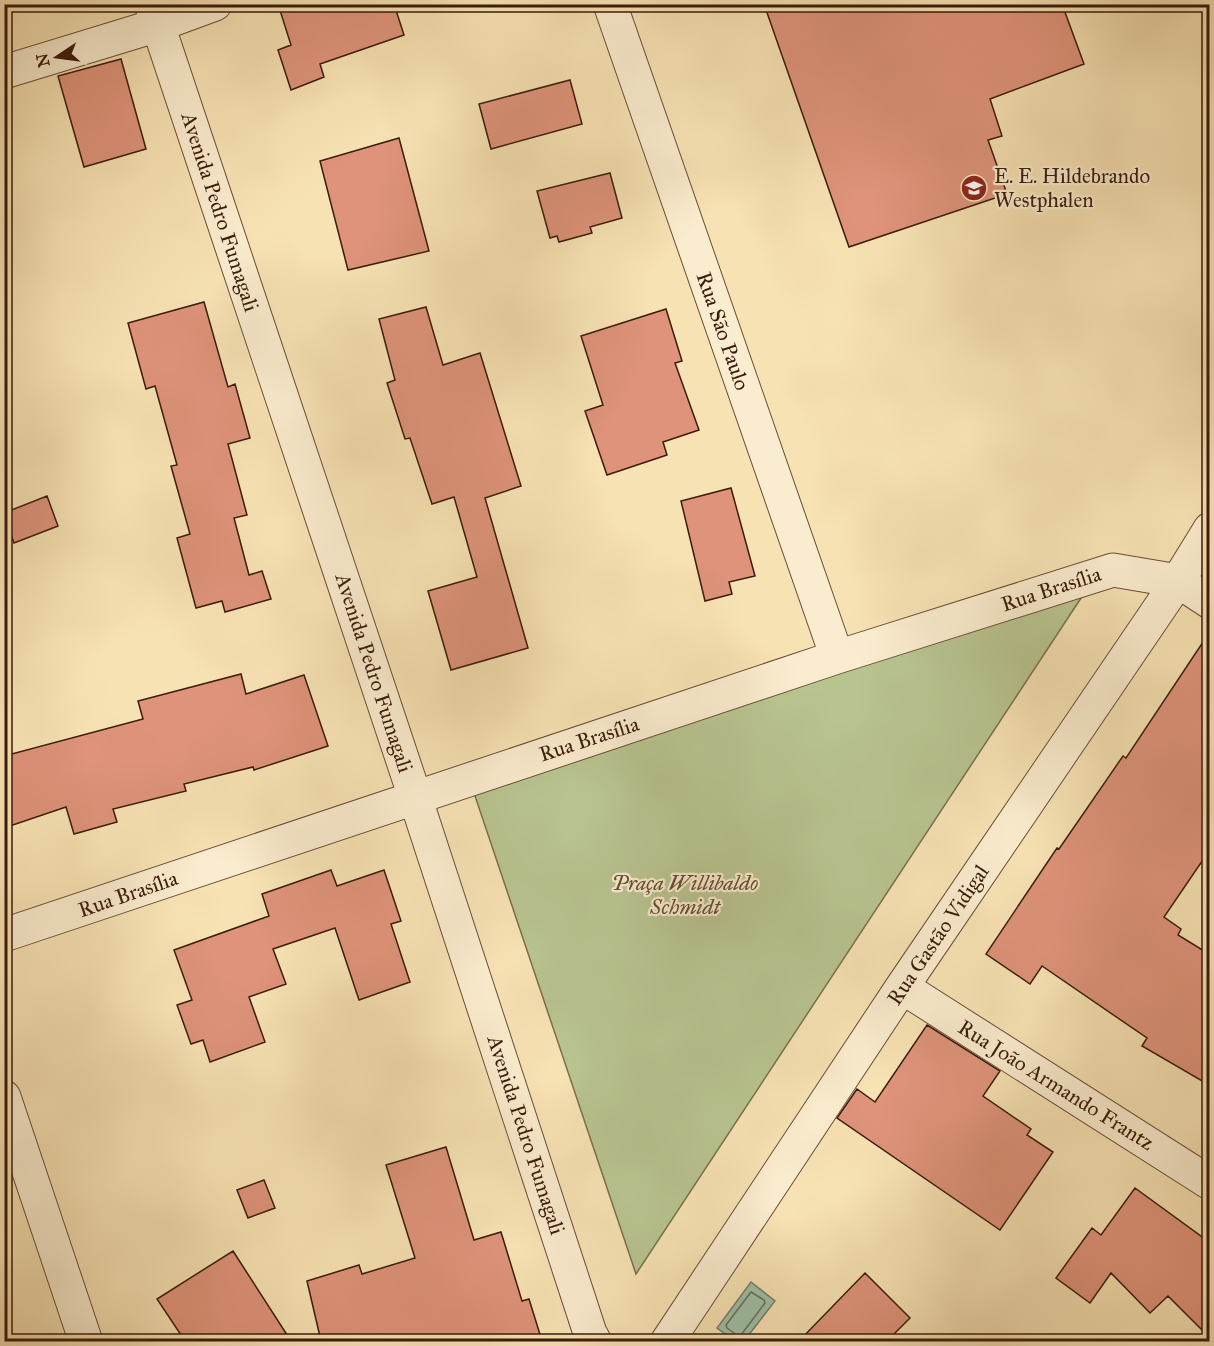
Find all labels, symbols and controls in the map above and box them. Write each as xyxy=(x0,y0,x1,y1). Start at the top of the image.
north arrow xyxy=(27,27,87,87)
text: N xyxy=(32,51,54,69)
street label: Avenida Pedro Fumagali xyxy=(175,108,265,315)
place label: E. E. Hildebrando Westphalen xyxy=(994,163,1150,213)
school or university icon: E. E. Hildebrando Westphalen xyxy=(959,173,989,203)
street label: Rua São Paulo xyxy=(691,268,755,394)
street label: Rua Brasília xyxy=(998,561,1104,617)
street label: Avenida Pedro Fumagali xyxy=(329,569,419,776)
street label: Rua Brasília xyxy=(536,711,642,767)
street label: Rua Gastão Vidigal xyxy=(881,860,995,1010)
street label: Rua Brasília xyxy=(75,865,181,923)
park label: Praça Willibaldo Schmidt xyxy=(612,870,758,920)
street label: Rua João Armando Frantz xyxy=(953,1014,1159,1156)
street label: Avenida Pedro Fumagali xyxy=(481,1031,571,1238)

